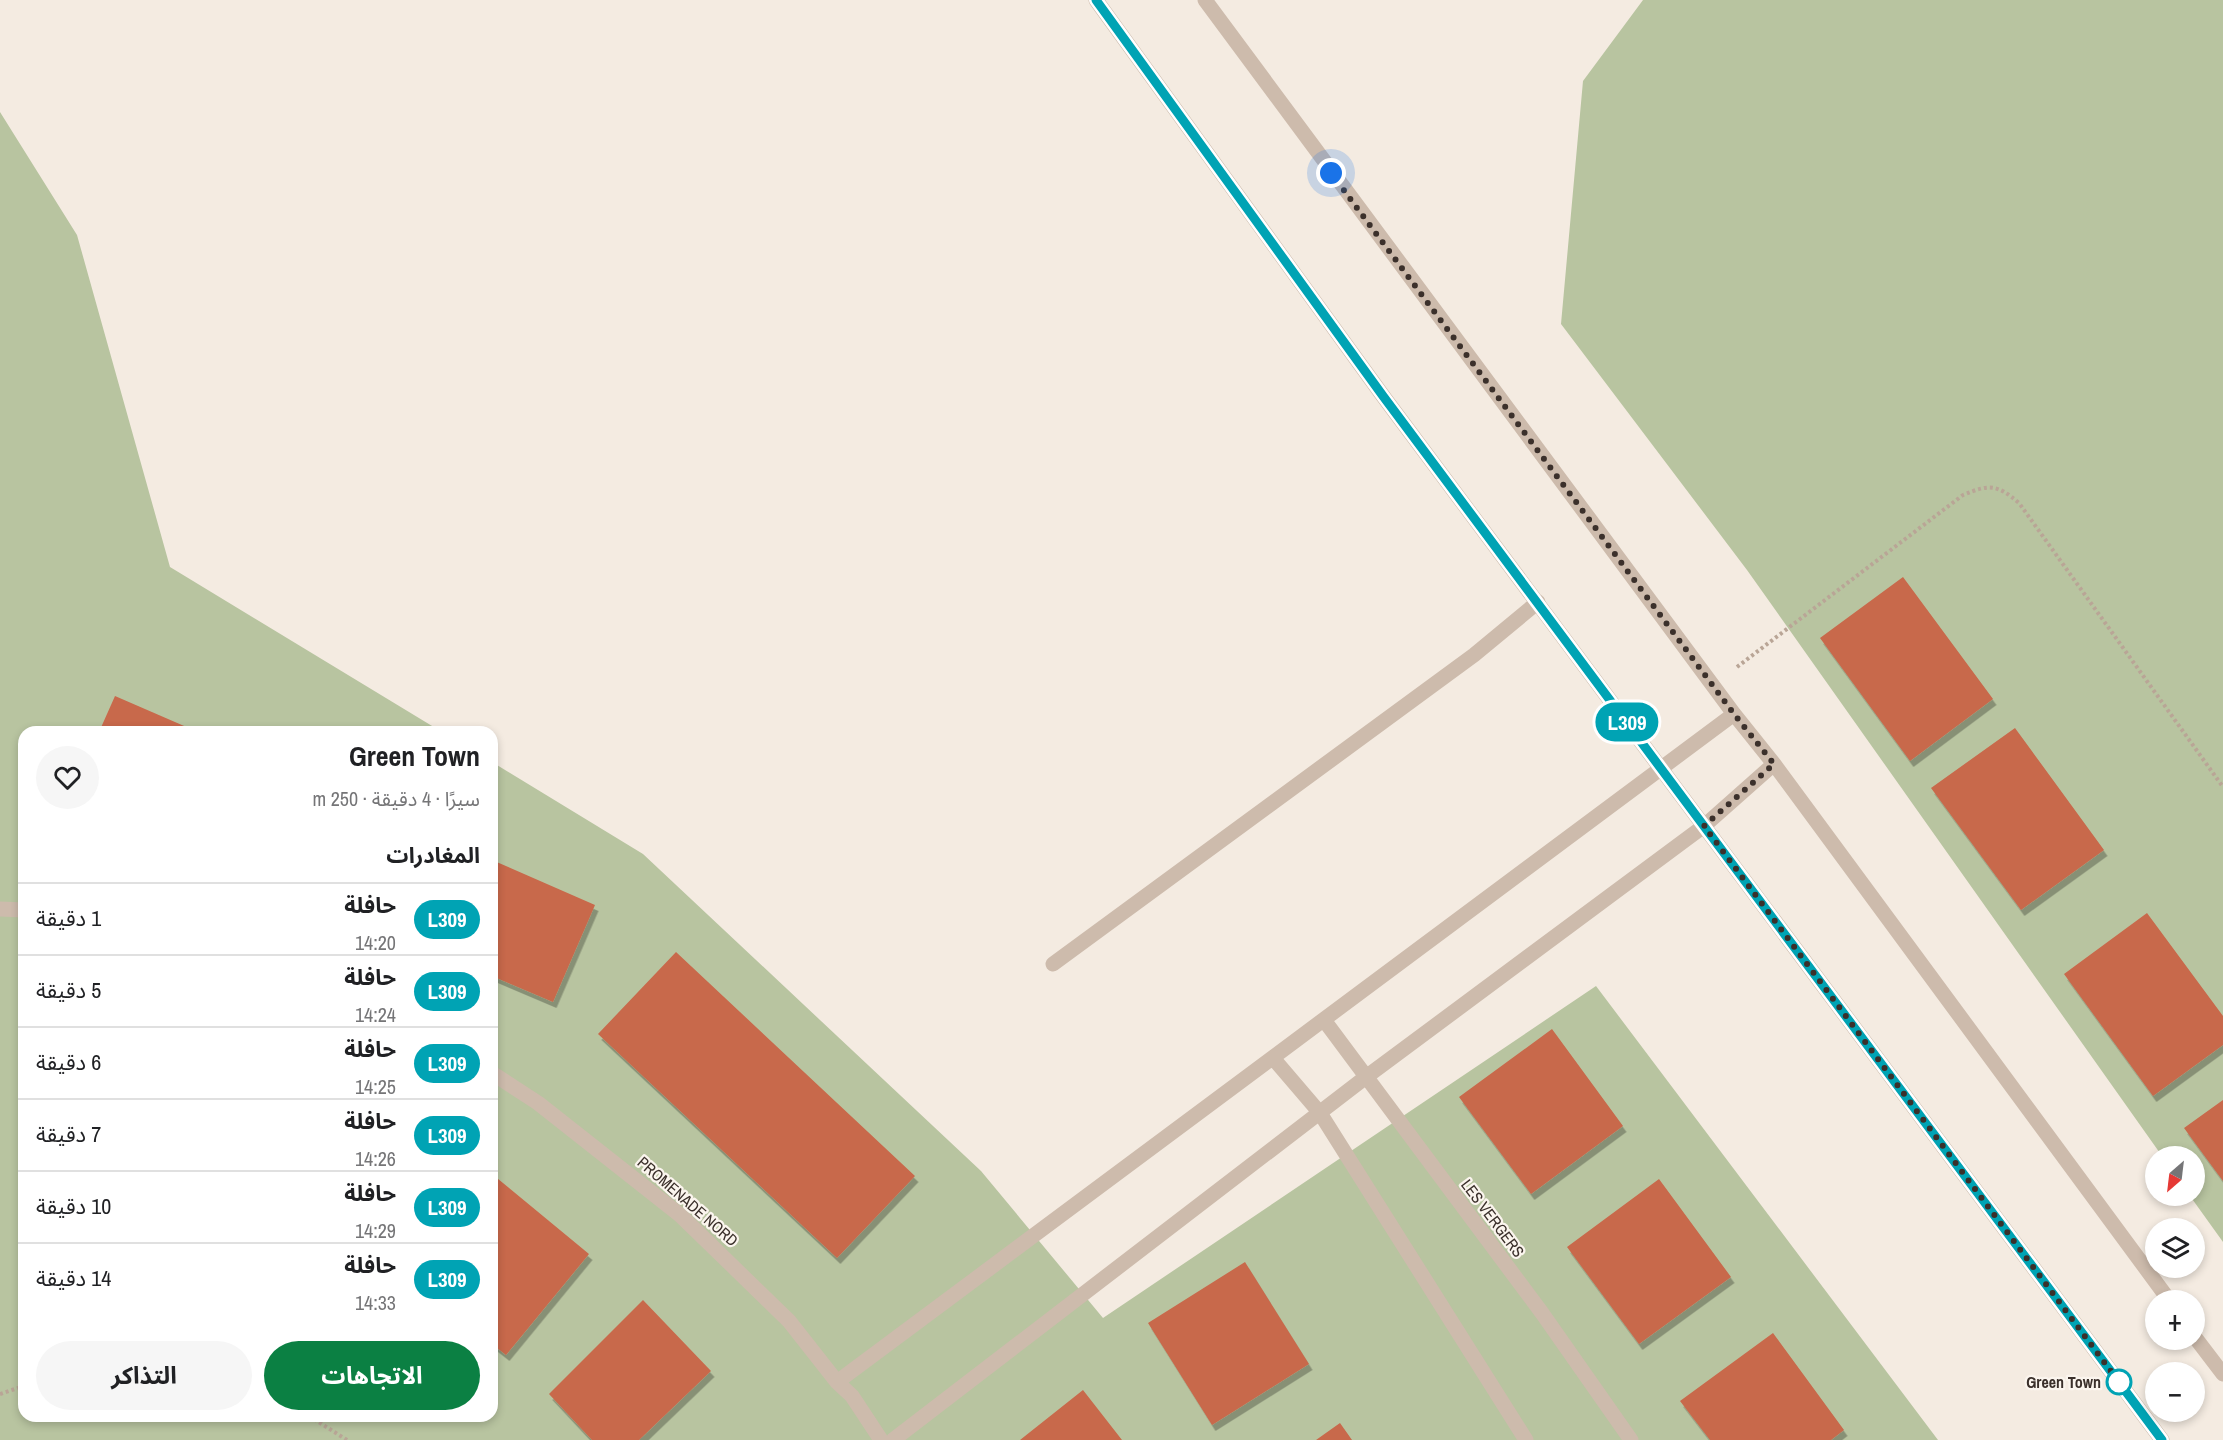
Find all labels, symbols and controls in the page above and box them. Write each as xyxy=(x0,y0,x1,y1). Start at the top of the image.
your location xyxy=(1316,158,1346,188)
line badge: L309 xyxy=(1585,702,1669,742)
text: L309 xyxy=(1607,708,1647,737)
text: Green Town xyxy=(349,737,480,775)
button: heart xyxy=(36,746,99,809)
text: سيرًا · 4 دقيقة · 250 m xyxy=(312,785,480,812)
text: المغادرات xyxy=(386,840,480,870)
text: حافلة xyxy=(344,890,396,920)
text: 1 دقيقة xyxy=(36,903,101,933)
text: L309 xyxy=(427,905,467,934)
text: 14:20 xyxy=(355,929,396,956)
text: حافلة xyxy=(344,962,396,992)
text: 5 دقيقة xyxy=(36,975,101,1005)
text: L309 xyxy=(427,977,467,1006)
text: 14:24 xyxy=(355,1001,396,1028)
text: حافلة xyxy=(344,1034,396,1064)
text: 6 دقيقة xyxy=(36,1047,101,1077)
text: L309 xyxy=(427,1049,467,1078)
text: 14:25 xyxy=(355,1073,396,1100)
text: حافلة xyxy=(344,1106,396,1136)
text: 7 دقيقة xyxy=(36,1119,101,1149)
text: L309 xyxy=(427,1121,467,1150)
text: 14:26 xyxy=(355,1145,396,1172)
north arrow xyxy=(2145,1146,2205,1206)
map controls xyxy=(2145,1146,2205,1422)
street label: PROMENADE NORD xyxy=(633,1151,743,1251)
street label: LES VERGERS xyxy=(1456,1174,1530,1262)
text: حافلة xyxy=(344,1178,396,1208)
text: 10 دقيقة xyxy=(36,1191,111,1221)
text: L309 xyxy=(427,1193,467,1222)
text: 14:29 xyxy=(355,1217,396,1244)
button: layers xyxy=(2145,1218,2205,1278)
text: حافلة xyxy=(344,1250,396,1280)
text: 14 دقيقة xyxy=(36,1263,111,1293)
text: L309 xyxy=(427,1265,467,1294)
text: 14:33 xyxy=(355,1289,396,1316)
button: + xyxy=(2145,1290,2205,1350)
button: التذاكر xyxy=(36,1341,252,1410)
button: الاتجاهات xyxy=(264,1341,480,1410)
button: − xyxy=(2145,1362,2205,1422)
marker: Green Town xyxy=(2106,1369,2132,1395)
place label: Green Town xyxy=(2026,1371,2101,1393)

